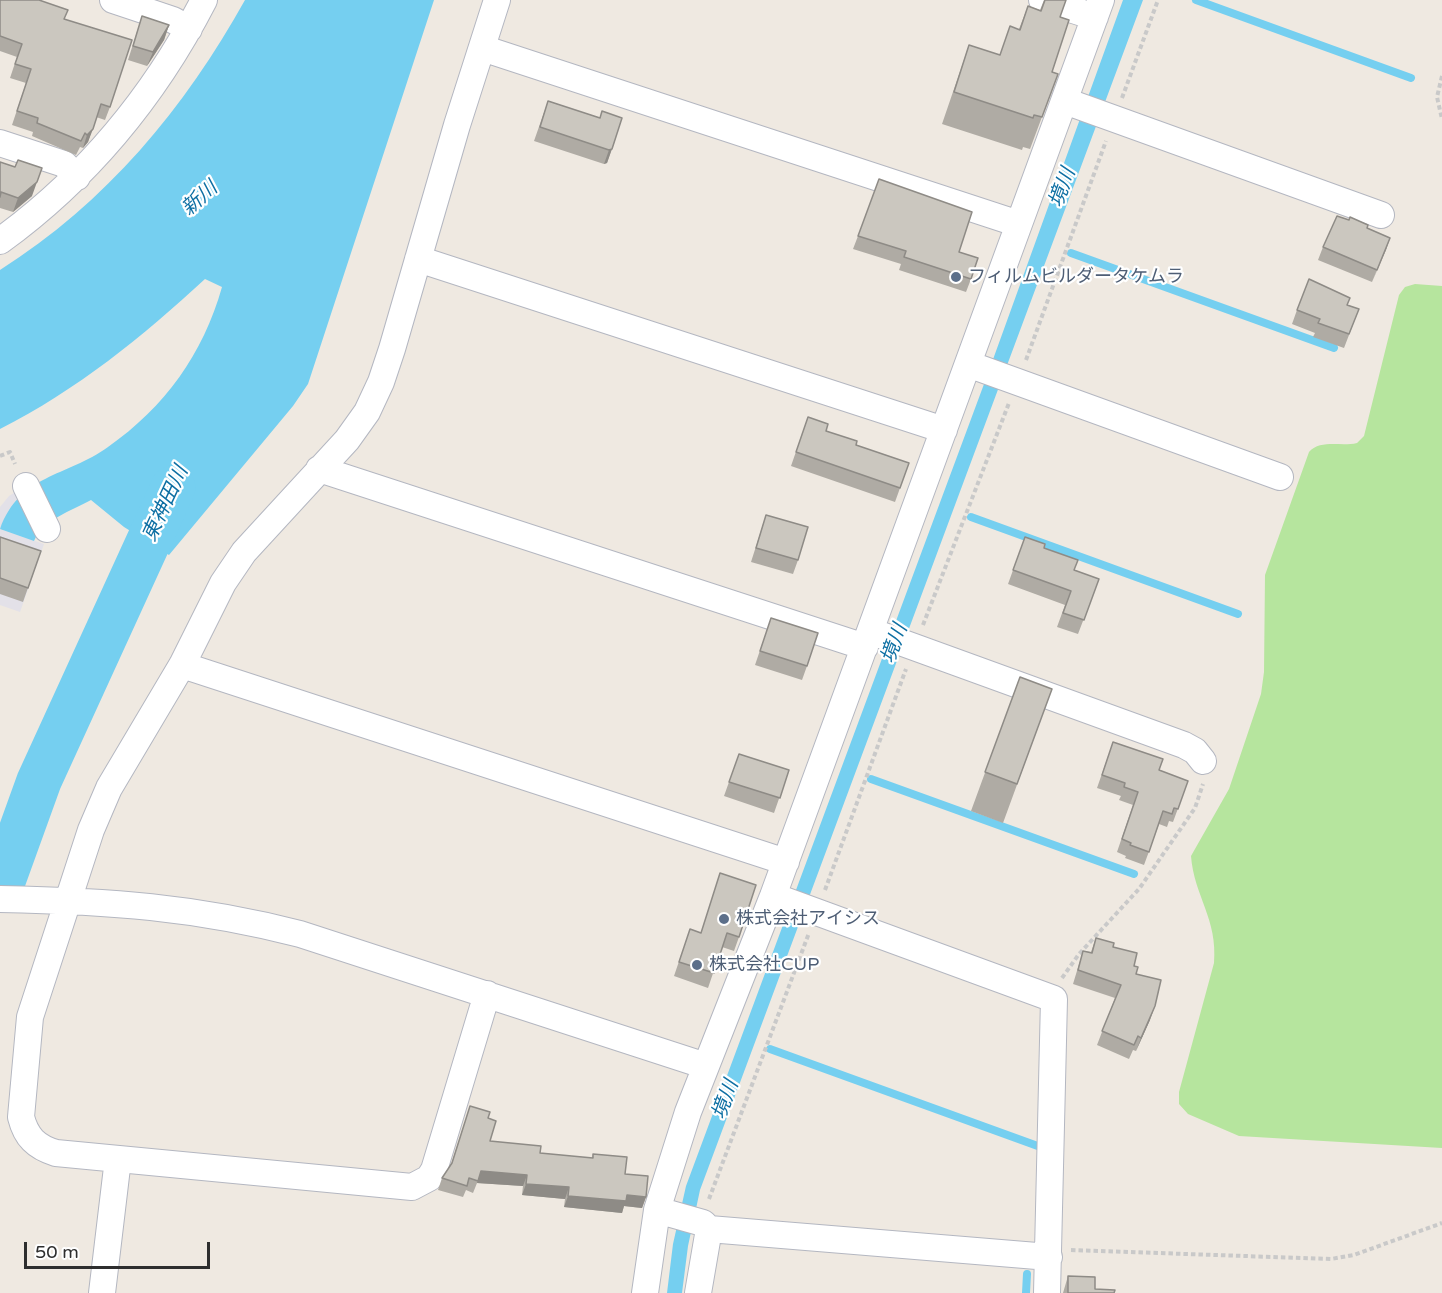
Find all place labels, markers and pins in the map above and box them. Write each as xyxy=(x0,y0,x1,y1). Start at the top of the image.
place label: フィルムビルダータケムラ xyxy=(968,266,1184,288)
marker: フィルムビルダータケムラ xyxy=(949,270,963,284)
place label: 株式会社アイシス xyxy=(736,908,880,930)
marker: 株式会社アイシス xyxy=(717,912,731,926)
place label: 株式会社CUP xyxy=(709,954,819,976)
marker: 株式会社CUP xyxy=(690,958,704,972)

